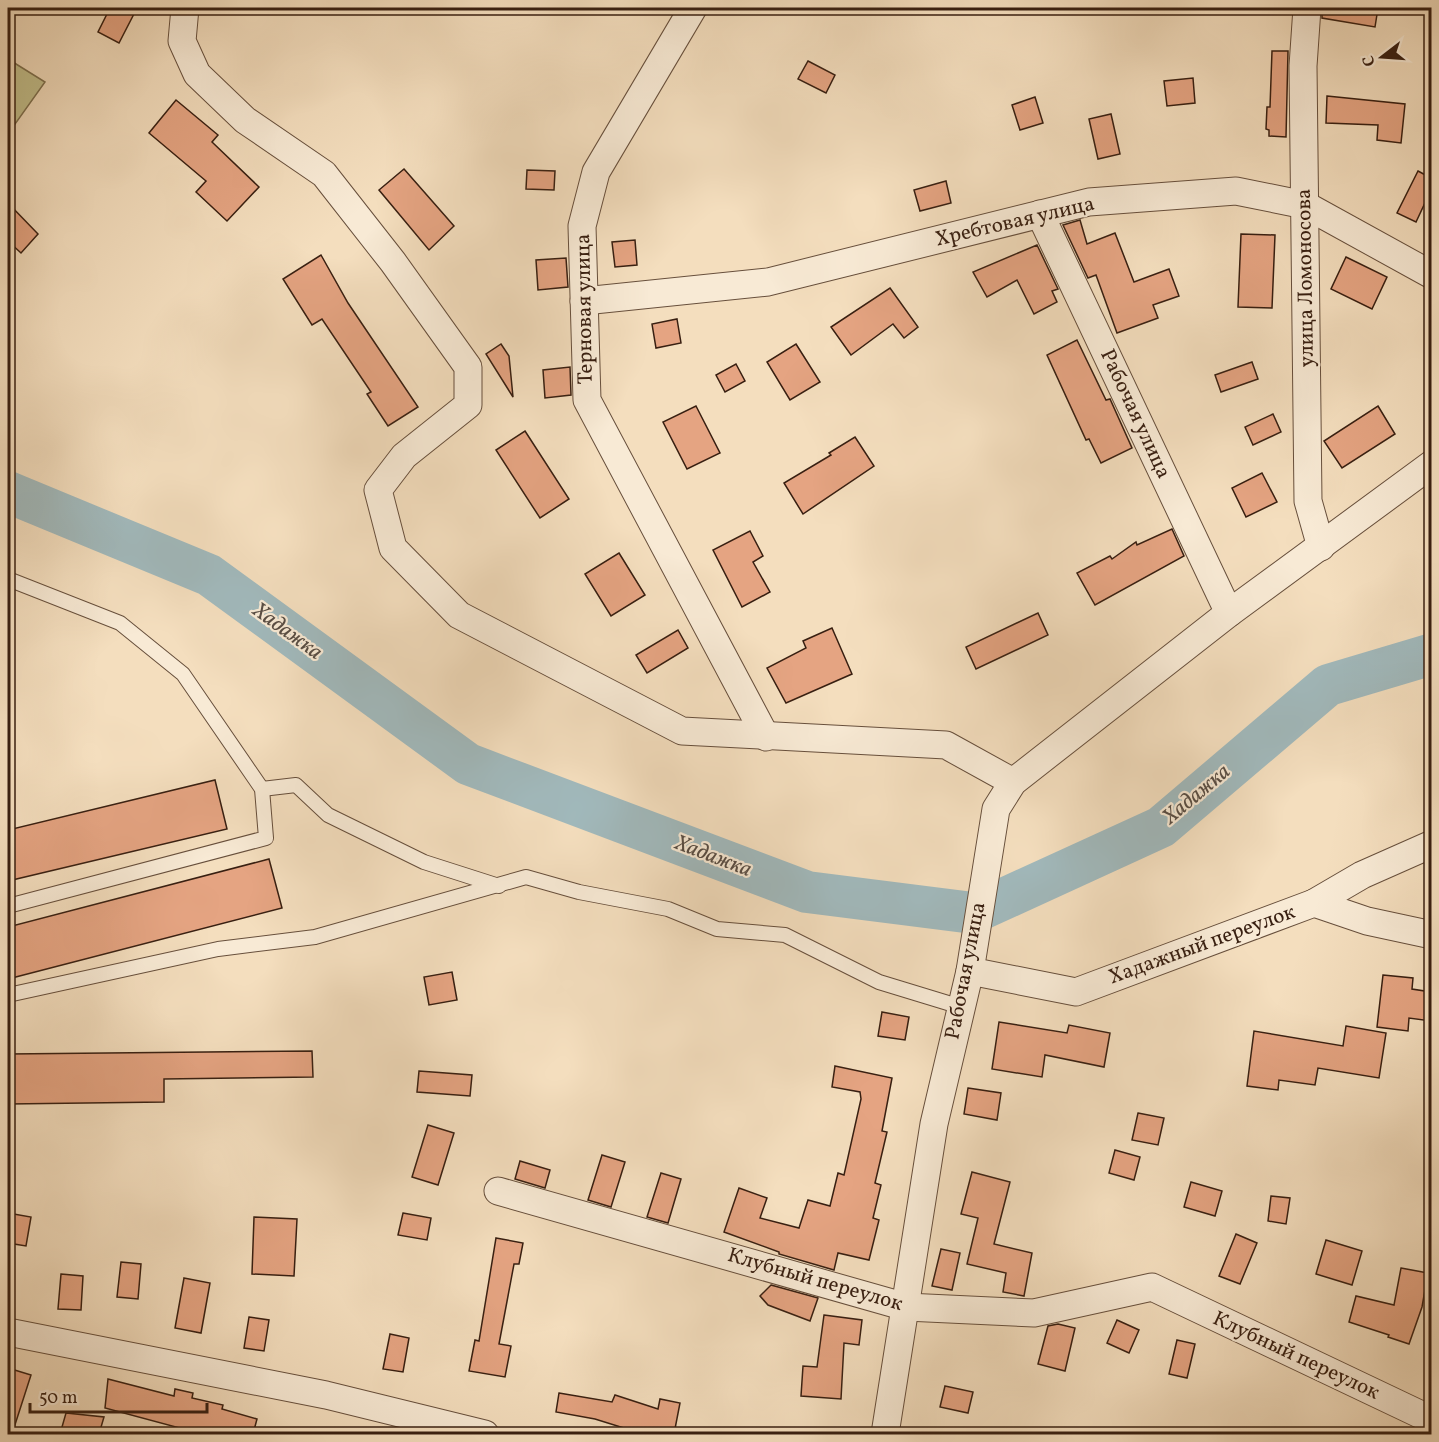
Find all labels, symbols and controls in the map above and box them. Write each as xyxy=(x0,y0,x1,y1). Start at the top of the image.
north arrow xyxy=(1352,27,1412,87)
text: С xyxy=(1358,53,1382,69)
street label: улица Ломоносова xyxy=(1290,188,1322,368)
street label: Хребтовая улица xyxy=(932,190,1098,254)
street label: Терновая улица xyxy=(569,233,601,385)
street label: Рабочая улица xyxy=(1092,345,1178,483)
water label: Хадажка xyxy=(245,595,329,668)
water label: Хадажка xyxy=(1156,757,1238,833)
water label: Хадажка xyxy=(669,828,756,886)
street label: Хадажный переулок xyxy=(1105,898,1299,992)
street label: Рабочая улица xyxy=(938,900,994,1042)
street label: Клубный переулок xyxy=(724,1241,906,1319)
street label: Клубный переулок xyxy=(1208,1305,1384,1407)
scale bar xyxy=(30,1376,207,1414)
text: 50 m xyxy=(39,1386,78,1411)

